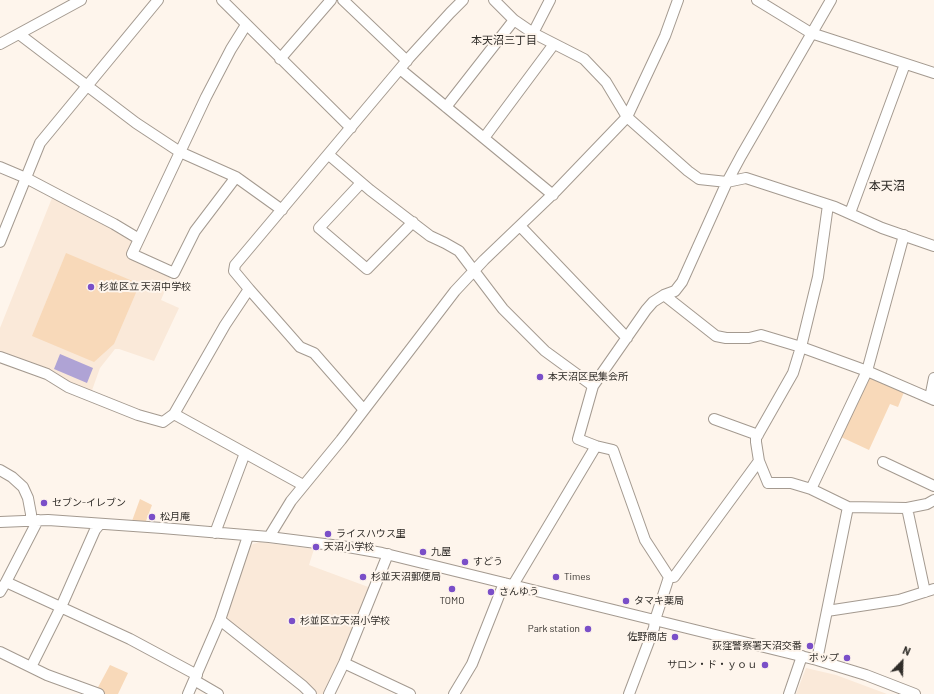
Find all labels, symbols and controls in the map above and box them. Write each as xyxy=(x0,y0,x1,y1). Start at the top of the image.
district label: 本天沼三丁目 xyxy=(471,33,537,47)
district label: 本天沼 xyxy=(869,179,905,193)
place label: 杉並区立 天沼中学校 xyxy=(99,281,191,293)
marker: 杉並区立 天沼中学校 xyxy=(86,282,96,292)
place label: 本天沼区民集会所 xyxy=(548,371,628,383)
marker: 本天沼区民集会所 xyxy=(535,372,545,382)
place label: セブン-イレブン xyxy=(52,497,126,509)
marker: セブン-イレブン xyxy=(39,498,49,508)
place label: 松月庵 xyxy=(160,511,190,523)
marker: 松月庵 xyxy=(147,512,157,522)
place label: ライスハウス里 xyxy=(336,528,406,540)
marker: ライスハウス里 xyxy=(323,529,333,539)
place label: 天沼小学校 xyxy=(324,541,374,553)
marker: 天沼小学校 xyxy=(311,542,321,552)
place label: 九屋 xyxy=(431,546,451,558)
marker: 九屋 xyxy=(418,547,428,557)
place label: すどう xyxy=(473,556,503,568)
marker: すどう xyxy=(460,557,470,567)
place label: 杉並天沼郵便局 xyxy=(371,571,441,583)
place label: Times xyxy=(564,571,590,583)
marker: 杉並天沼郵便局 xyxy=(358,572,368,582)
marker: Times xyxy=(551,572,561,582)
marker: TOMO xyxy=(447,584,457,594)
place label: さんゆう xyxy=(499,586,539,598)
marker: さんゆう xyxy=(486,587,496,597)
place label: TOMO xyxy=(440,595,464,607)
place label: タマキ薬局 xyxy=(634,595,684,607)
marker: タマキ薬局 xyxy=(621,596,631,606)
place label: 杉並区立天沼小学校 xyxy=(300,615,390,627)
marker: 杉並区立天沼小学校 xyxy=(287,616,297,626)
place label: Park station xyxy=(528,623,580,635)
marker: Park station xyxy=(583,624,593,634)
place label: 佐野商店 xyxy=(627,631,667,643)
marker: 佐野商店 xyxy=(670,632,680,642)
place label: 荻窪警察署天沼交番 xyxy=(712,640,802,652)
marker: 荻窪警察署天沼交番 xyxy=(805,641,815,651)
north arrow xyxy=(882,642,922,682)
text: N xyxy=(901,643,913,658)
place label: ポップ xyxy=(809,652,839,664)
marker: ポップ xyxy=(842,653,852,663)
place label: サロン・ド・ｙｏｕ xyxy=(667,659,757,671)
marker: サロン・ド・ｙｏｕ xyxy=(760,660,770,670)

